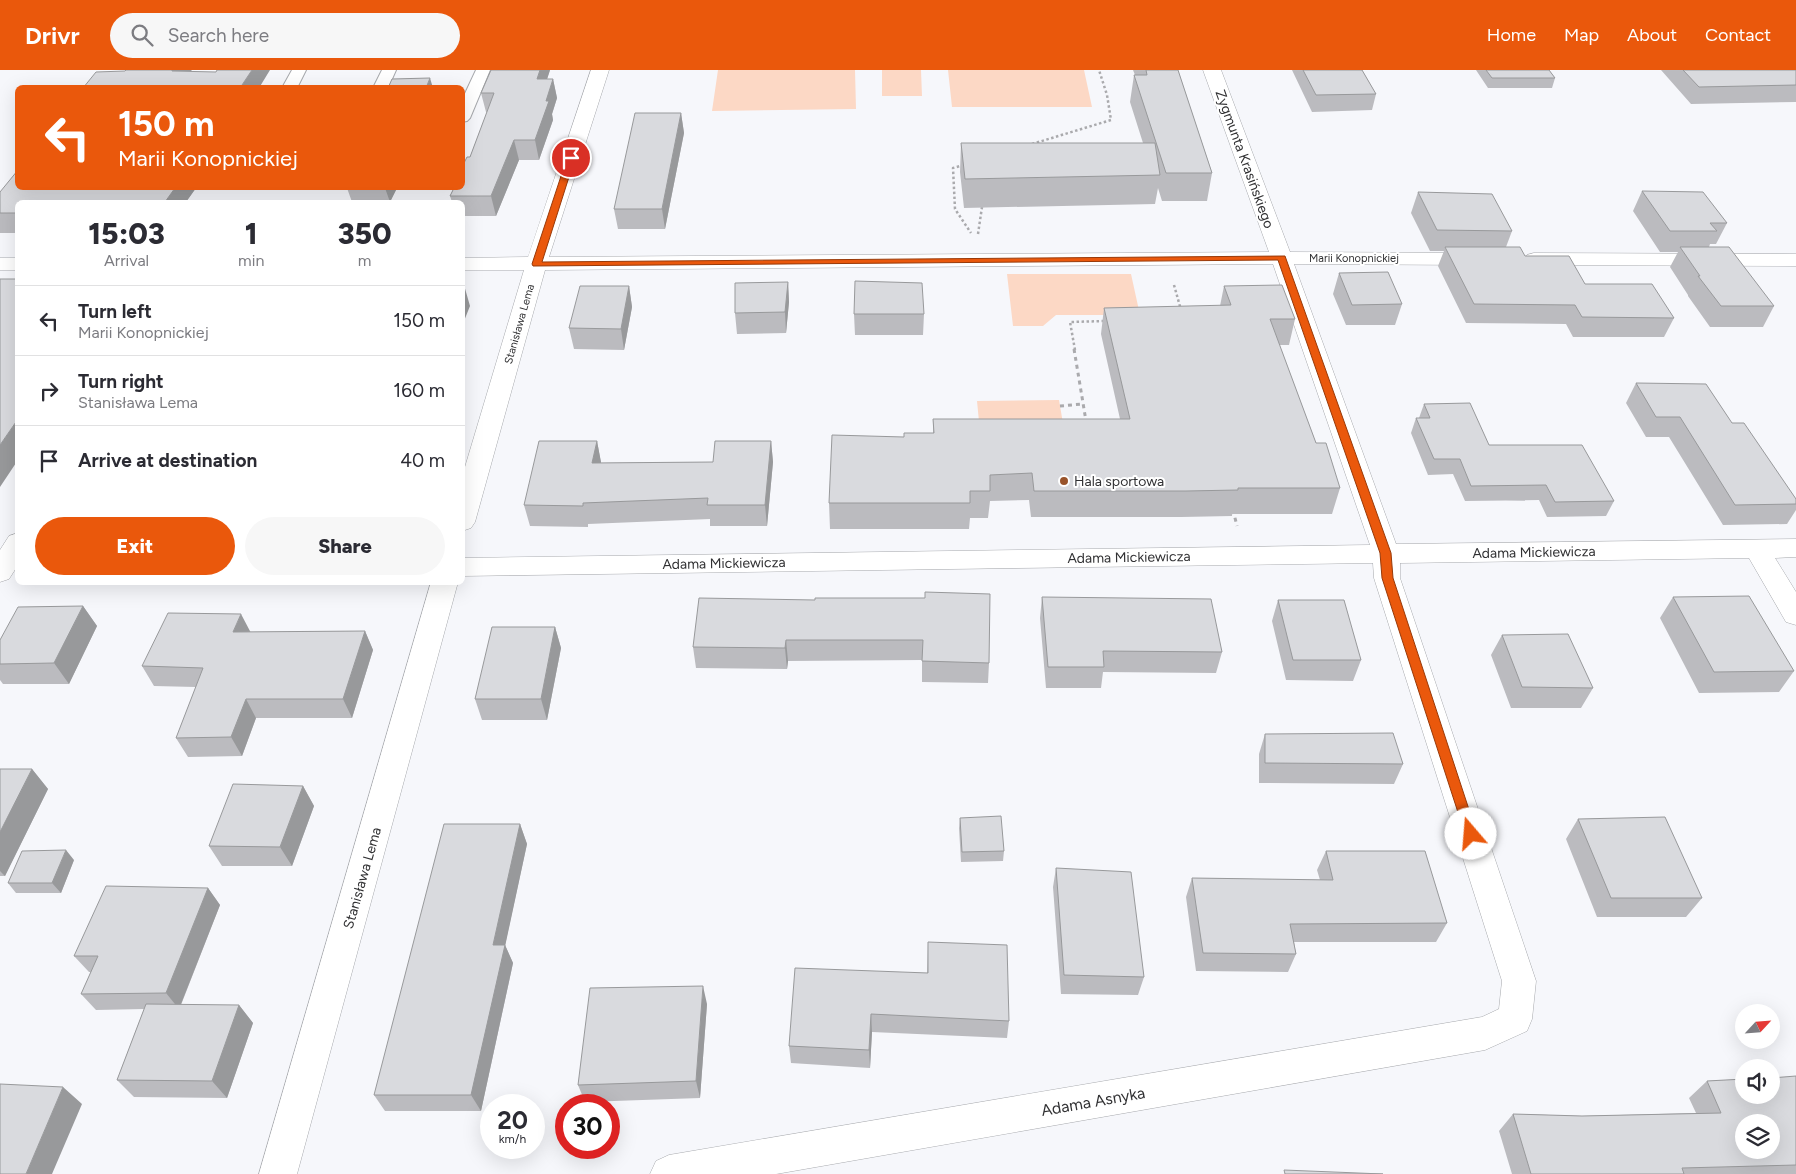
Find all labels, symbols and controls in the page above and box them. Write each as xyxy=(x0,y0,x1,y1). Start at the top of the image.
search box xyxy=(110,13,460,58)
text: Drivr xyxy=(25,21,80,50)
icon: search xyxy=(128,21,156,49)
text: Search here xyxy=(168,24,269,47)
text: Home xyxy=(1487,24,1536,46)
text: Map xyxy=(1564,24,1599,46)
text: About xyxy=(1627,24,1677,46)
text: Contact xyxy=(1705,24,1771,46)
street label: Zygmunta Krasińskiego xyxy=(1212,88,1278,231)
text: 150 m xyxy=(118,103,215,145)
icon: left xyxy=(35,105,100,170)
pin xyxy=(550,137,592,179)
icon: arrive xyxy=(557,144,585,172)
text: Marii Konopnickiej xyxy=(118,145,298,172)
text: 15:03 xyxy=(88,215,165,252)
text: 1 xyxy=(245,215,258,252)
text: 350 xyxy=(338,215,392,252)
text: Arrival xyxy=(104,251,149,270)
text: min xyxy=(238,251,264,270)
text: m xyxy=(358,251,371,270)
street label: Marii Konopnickiej xyxy=(1309,252,1399,265)
street label: Stanisława Lema xyxy=(502,283,537,366)
text: Turn left xyxy=(78,300,152,323)
icon: left xyxy=(35,307,63,335)
text: 150 m xyxy=(393,309,445,332)
text: Marii Konopnickiej xyxy=(78,323,209,342)
text: Turn right xyxy=(78,370,164,393)
icon: right xyxy=(35,377,63,405)
text: 160 m xyxy=(393,379,445,402)
text: Stanisława Lema xyxy=(78,393,198,412)
icon: arrive xyxy=(35,447,63,475)
text: Arrive at destination xyxy=(78,449,257,472)
text: 40 m xyxy=(400,449,445,472)
place label: Hala sportowa xyxy=(1074,473,1164,490)
marker: Hala sportowa xyxy=(1058,475,1070,487)
button: Exit xyxy=(35,517,235,575)
button: Share xyxy=(245,517,445,575)
street label: Adama Mickiewicza xyxy=(1472,543,1596,562)
street label: Adama Mickiewicza xyxy=(1067,548,1191,567)
street label: Adama Mickiewicza xyxy=(662,554,786,573)
position arrow xyxy=(1444,807,1496,859)
street label: Stanisława Lema xyxy=(340,825,385,931)
north arrow xyxy=(1735,1004,1780,1049)
map controls xyxy=(1735,1004,1780,1159)
button: sound xyxy=(1735,1059,1780,1104)
street label: Adama Asnyka xyxy=(1040,1083,1147,1120)
speed limit sign: 30 xyxy=(555,1094,620,1159)
text: 20 xyxy=(497,1105,528,1135)
button: layers xyxy=(1735,1114,1780,1159)
text: km/h xyxy=(499,1132,526,1146)

